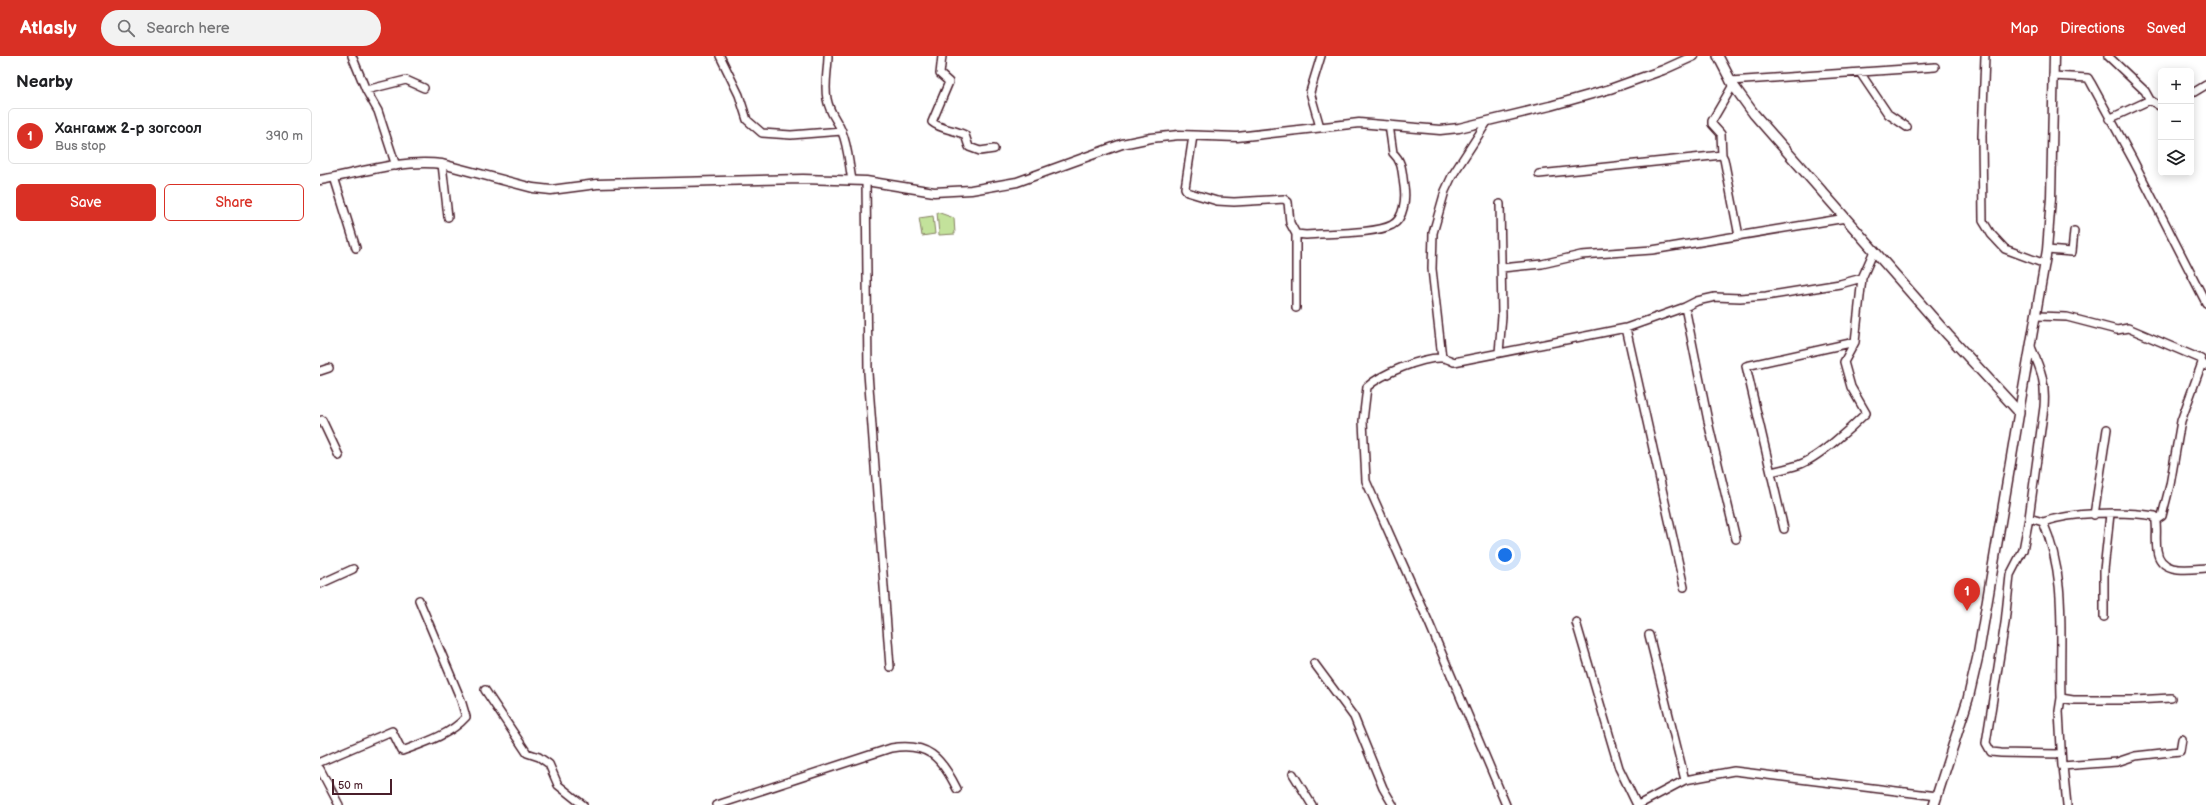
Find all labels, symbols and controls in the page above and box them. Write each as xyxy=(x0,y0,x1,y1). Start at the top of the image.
search box xyxy=(101,10,381,46)
text: Atlasly xyxy=(20,17,77,40)
icon: search xyxy=(115,17,137,39)
text: Search here xyxy=(147,19,230,38)
text: Map xyxy=(2010,20,2038,37)
text: Directions xyxy=(2060,20,2125,37)
text: Saved xyxy=(2147,20,2186,37)
map controls xyxy=(2158,68,2194,176)
button: + xyxy=(2158,68,2194,104)
text: Nearby xyxy=(16,72,73,92)
button: − xyxy=(2158,104,2194,140)
text: Хангамж 2-р зогсоол xyxy=(55,119,202,138)
text: 1 xyxy=(27,128,33,144)
text: 390 m xyxy=(266,128,303,144)
text: Bus stop xyxy=(55,138,106,154)
button: layers xyxy=(2158,140,2194,176)
button: Save xyxy=(16,184,156,221)
button: Share xyxy=(164,184,304,221)
your location xyxy=(1495,545,1515,565)
pin: 1 xyxy=(1954,578,1980,611)
scale bar xyxy=(332,777,392,796)
text: 50 m xyxy=(338,779,363,792)

